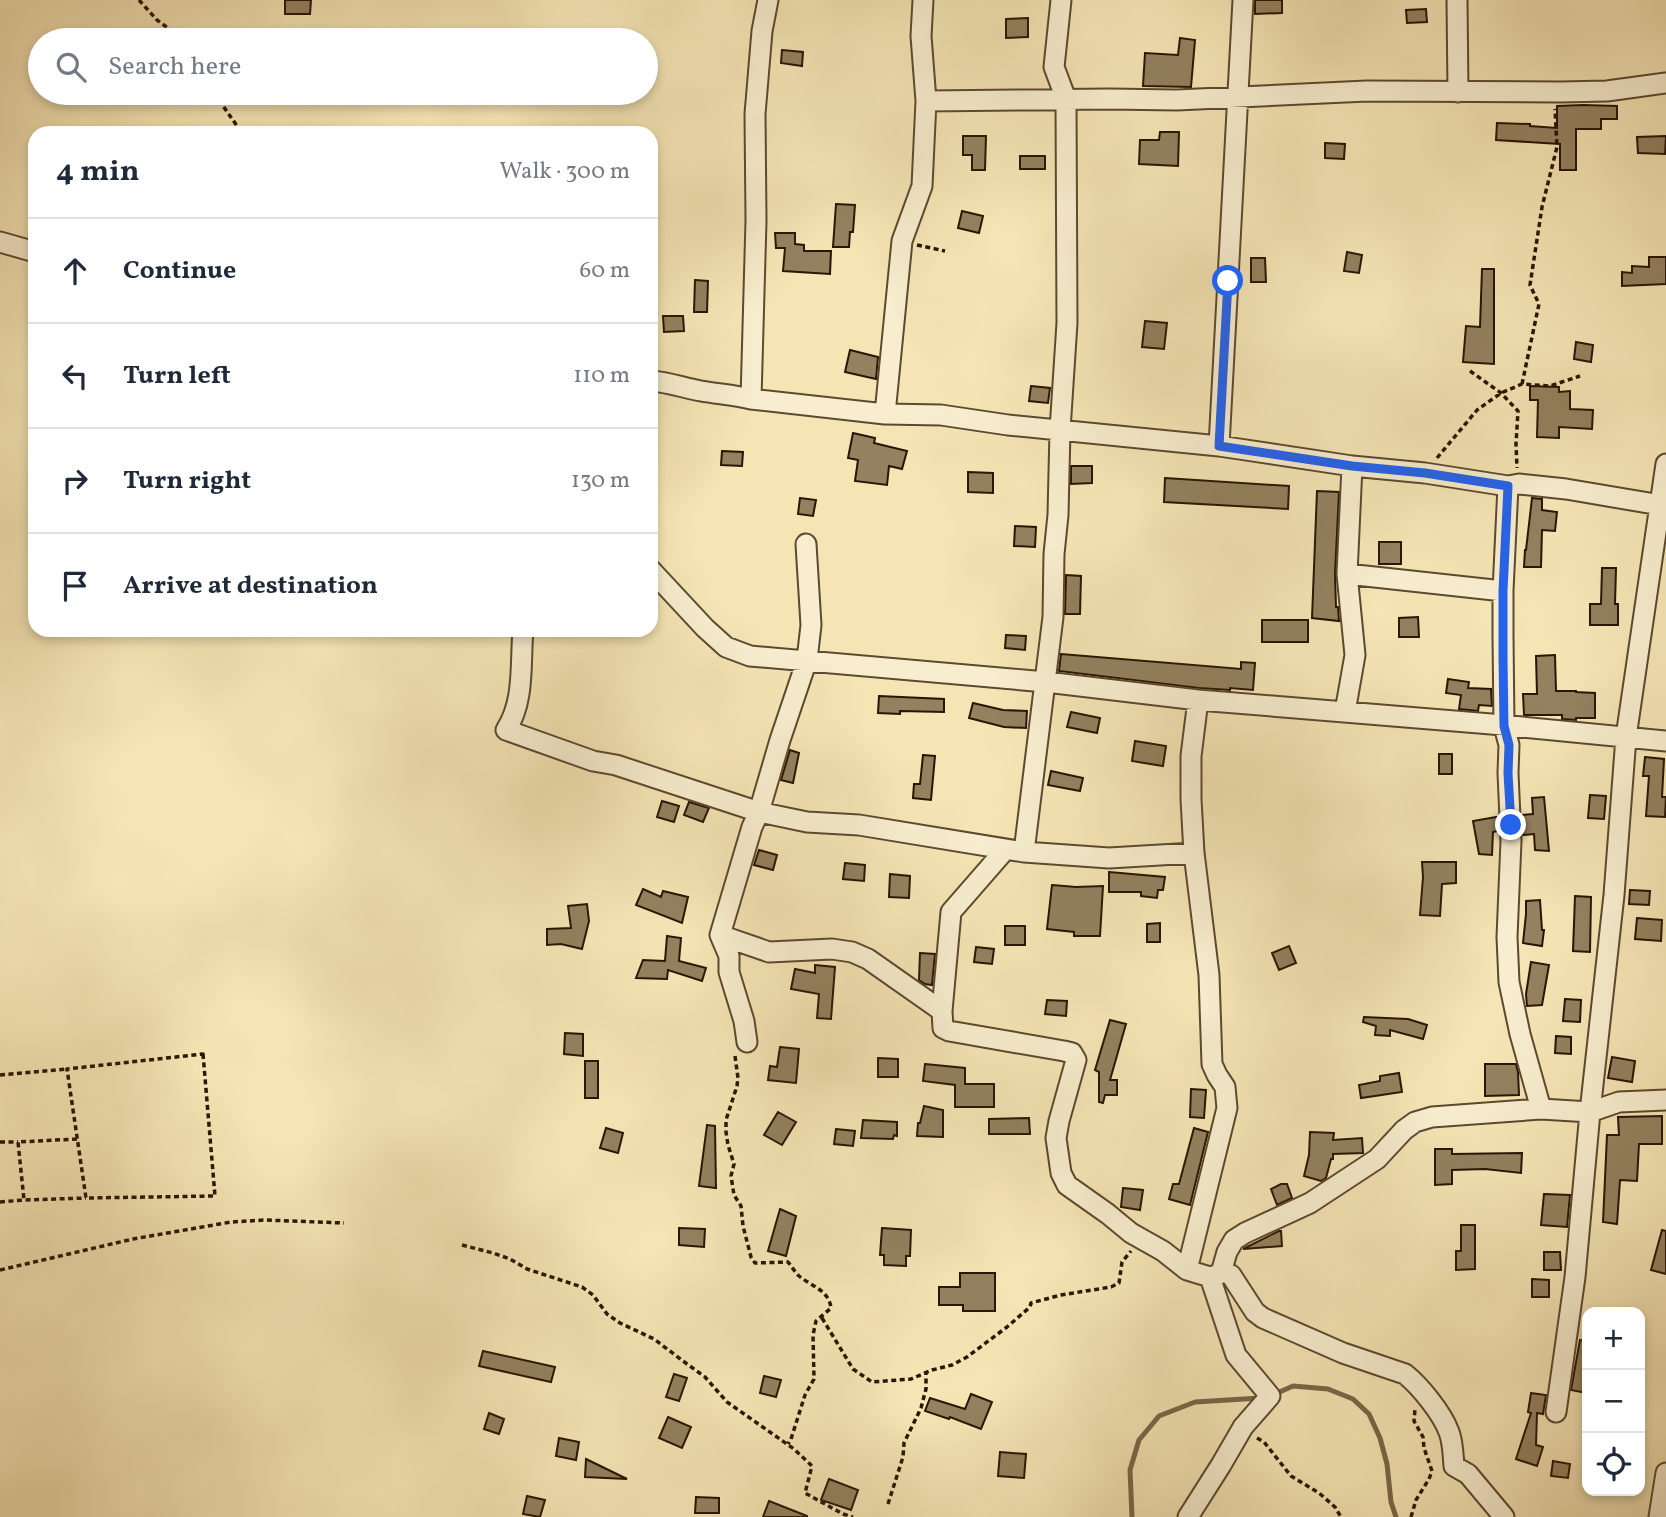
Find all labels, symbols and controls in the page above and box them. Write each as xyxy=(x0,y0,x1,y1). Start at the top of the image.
search box xyxy=(28,28,658,105)
icon: search xyxy=(52,48,90,86)
text: Search here xyxy=(108,49,241,85)
text: 4 min xyxy=(56,151,140,193)
text: Walk · 300 m xyxy=(500,156,630,188)
icon: ahead xyxy=(56,252,94,290)
text: Continue xyxy=(123,253,236,289)
text: 60 m xyxy=(580,255,630,287)
route start xyxy=(1212,265,1243,296)
icon: left xyxy=(56,357,94,395)
text: Turn left xyxy=(123,358,231,394)
text: 110 m xyxy=(573,360,630,392)
icon: right xyxy=(56,462,94,500)
text: Turn right xyxy=(123,463,251,499)
text: 130 m xyxy=(571,465,630,497)
icon: arrive xyxy=(56,567,94,605)
text: Arrive at destination xyxy=(123,568,378,604)
route end xyxy=(1495,809,1526,840)
map controls xyxy=(1582,1307,1645,1496)
button: + xyxy=(1582,1307,1645,1370)
button: − xyxy=(1582,1370,1645,1433)
button: locate xyxy=(1582,1433,1645,1496)

